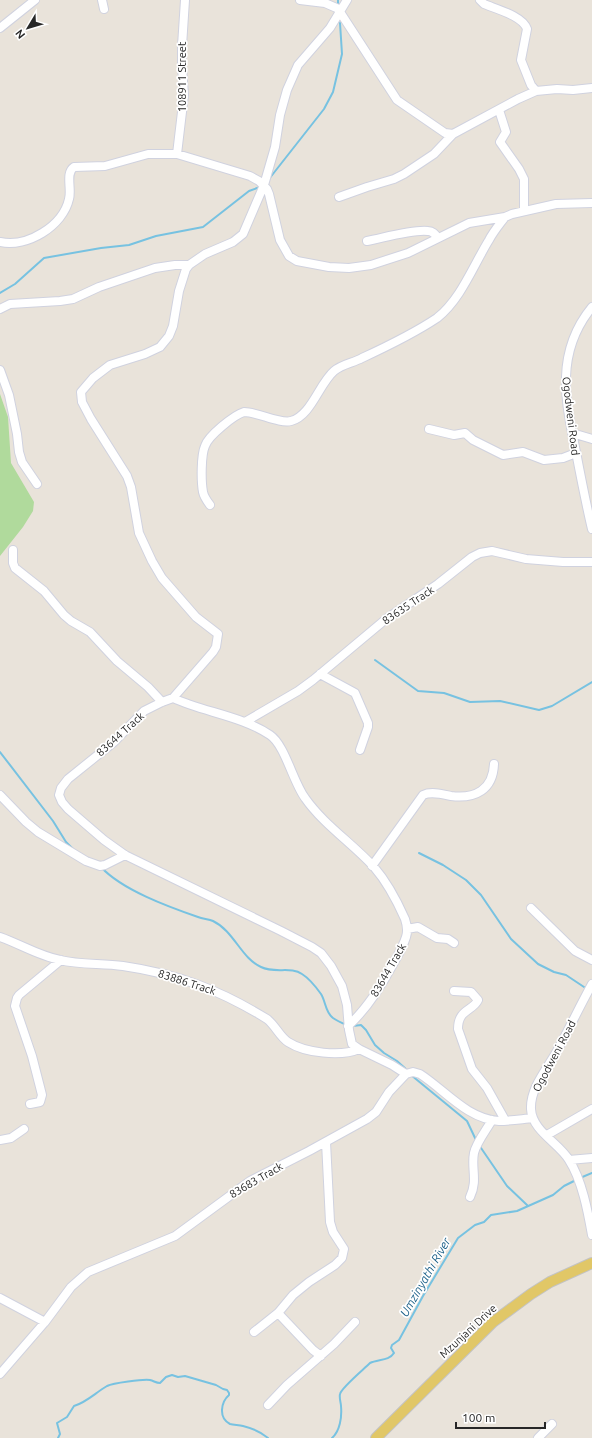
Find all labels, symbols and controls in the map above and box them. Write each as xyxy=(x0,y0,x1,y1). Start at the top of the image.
north arrow xyxy=(8,8,48,48)
text: N xyxy=(13,27,27,41)
street label: 108911 Street xyxy=(176,41,188,112)
street label: Ogodweni Road xyxy=(560,376,582,456)
street label: 83635 Track xyxy=(380,583,436,627)
street label: 83644 Track xyxy=(94,709,147,758)
street label: 83644 Track xyxy=(368,941,408,999)
street label: 83886 Track xyxy=(157,967,218,997)
street label: Ogodweni Road xyxy=(530,1018,578,1094)
street label: 83683 Track xyxy=(227,1160,285,1200)
water label: Umzinyathi River xyxy=(397,1235,453,1319)
street label: Mzunjani Drive xyxy=(437,1302,499,1360)
scale bar xyxy=(456,1404,545,1430)
text: 100 m xyxy=(462,1411,495,1424)

